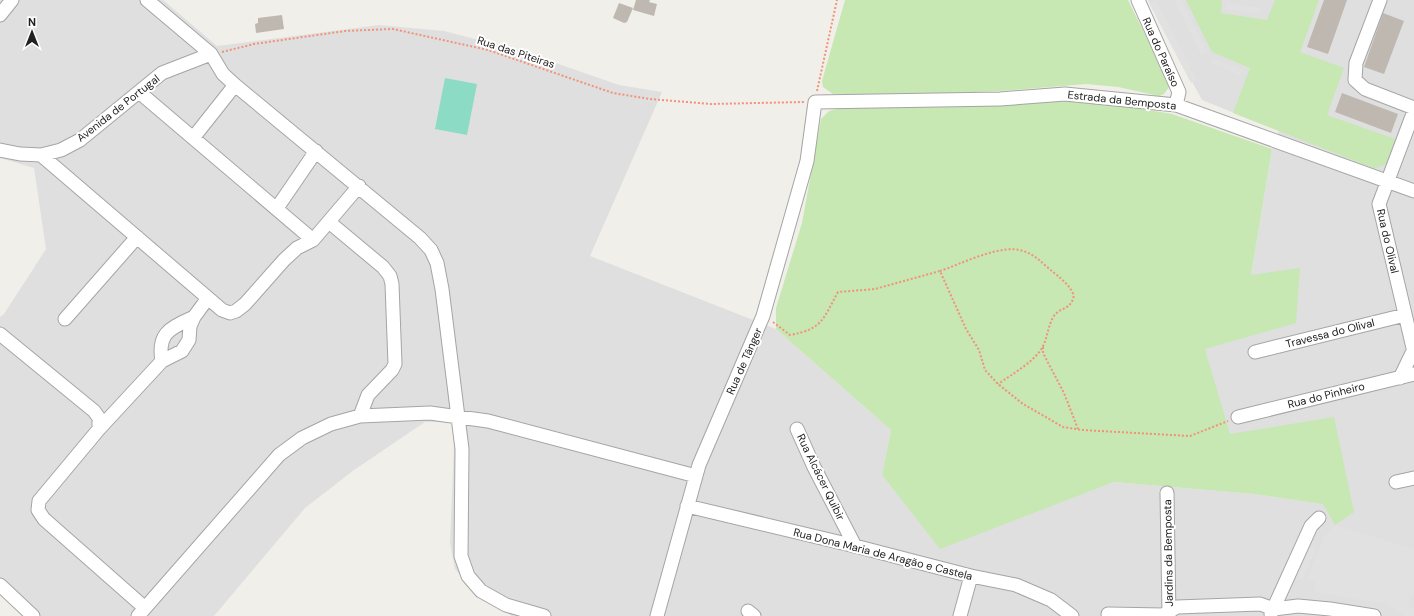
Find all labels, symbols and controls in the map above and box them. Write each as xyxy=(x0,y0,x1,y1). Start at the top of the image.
north arrow xyxy=(12,12,52,52)
text: N xyxy=(28,15,36,29)
street label: Rua do Paraíso xyxy=(1139,15,1183,89)
street label: Rua das Piteiras xyxy=(475,33,557,71)
street label: Avenida de Portugal xyxy=(74,71,162,145)
street label: Estrada da Bemposta xyxy=(1067,87,1177,113)
street label: Rua do Olival xyxy=(1374,207,1402,275)
street label: Travessa do Olival xyxy=(1284,315,1376,351)
street label: Rua de Tânger xyxy=(723,325,765,397)
street label: Rua do Pinheiro xyxy=(1286,379,1366,411)
street label: Rua Alcácer Quibir xyxy=(794,432,848,522)
street label: Jardins da Bemposta xyxy=(1160,499,1176,607)
street label: Rua Dona Maria de Aragão e Castela xyxy=(792,525,974,583)

